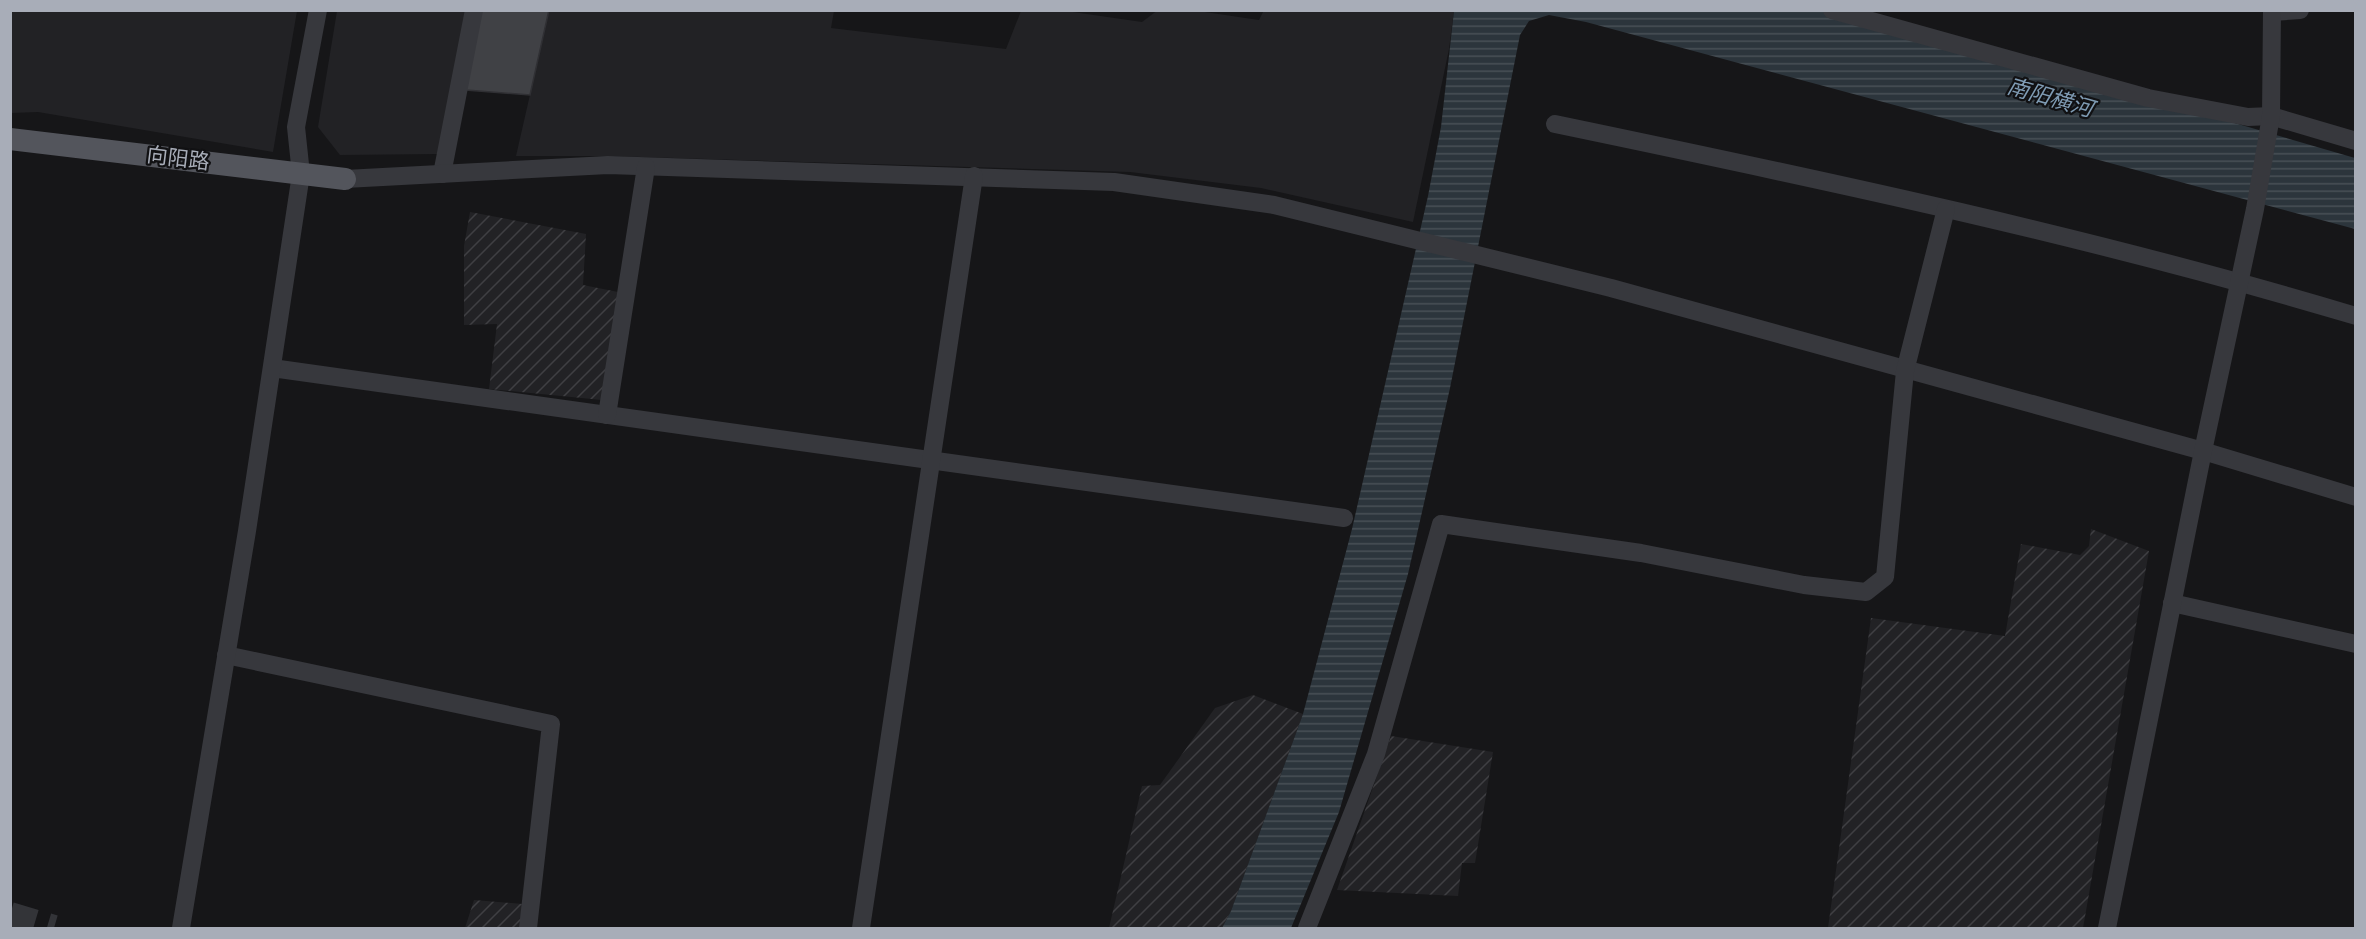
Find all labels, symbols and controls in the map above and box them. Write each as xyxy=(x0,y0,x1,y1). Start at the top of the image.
water label: 南阳横河 xyxy=(2004,73,2100,124)
street label: 向阳路 xyxy=(145,143,211,175)

